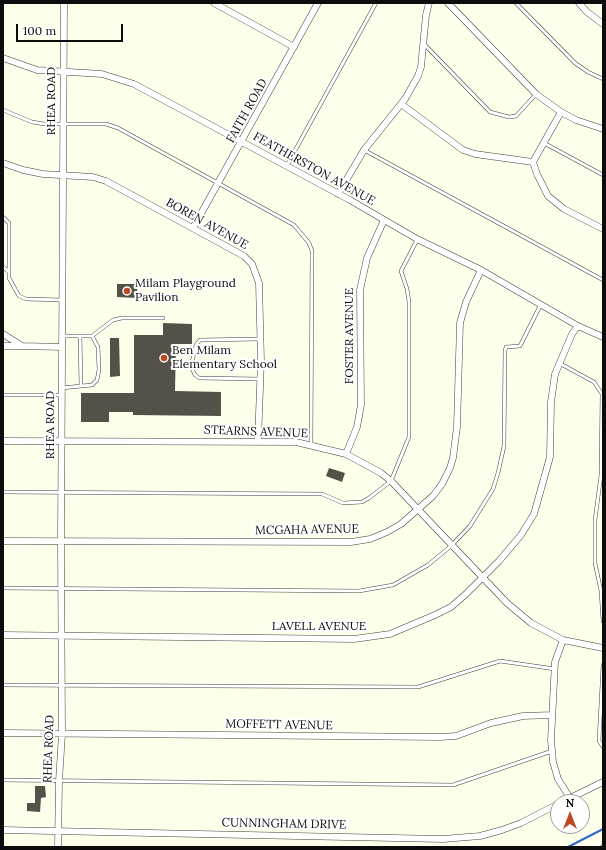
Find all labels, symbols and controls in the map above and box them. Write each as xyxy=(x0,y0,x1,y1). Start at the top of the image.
scale bar xyxy=(18,16,125,42)
text: 100 m xyxy=(23,23,56,38)
street label: RHEA ROAD xyxy=(45,67,59,135)
street label: FAITH ROAD xyxy=(223,76,271,146)
street label: FEATHERSTON AVENUE xyxy=(250,129,378,209)
street label: BOREN AVENUE xyxy=(163,195,251,253)
place label: Milam Playground Pavilion xyxy=(135,277,236,305)
marker: Milam Playground Pavilion xyxy=(122,286,132,296)
street label: FOSTER AVENUE xyxy=(343,288,357,384)
place label: Ben Milam Elementary School xyxy=(172,344,277,372)
marker: Ben Milam Elementary School xyxy=(159,353,169,363)
street label: RHEA ROAD xyxy=(44,391,58,459)
street label: STEARNS AVENUE xyxy=(204,423,308,441)
street label: MCGAHA AVENUE xyxy=(255,522,359,538)
street label: LAVELL AVENUE xyxy=(272,620,366,634)
street label: RHEA ROAD xyxy=(41,715,57,783)
street label: MOFFETT AVENUE xyxy=(225,717,333,733)
north arrow xyxy=(550,794,590,834)
text: N xyxy=(566,796,574,810)
street label: CUNNINGHAM DRIVE xyxy=(222,816,346,832)

